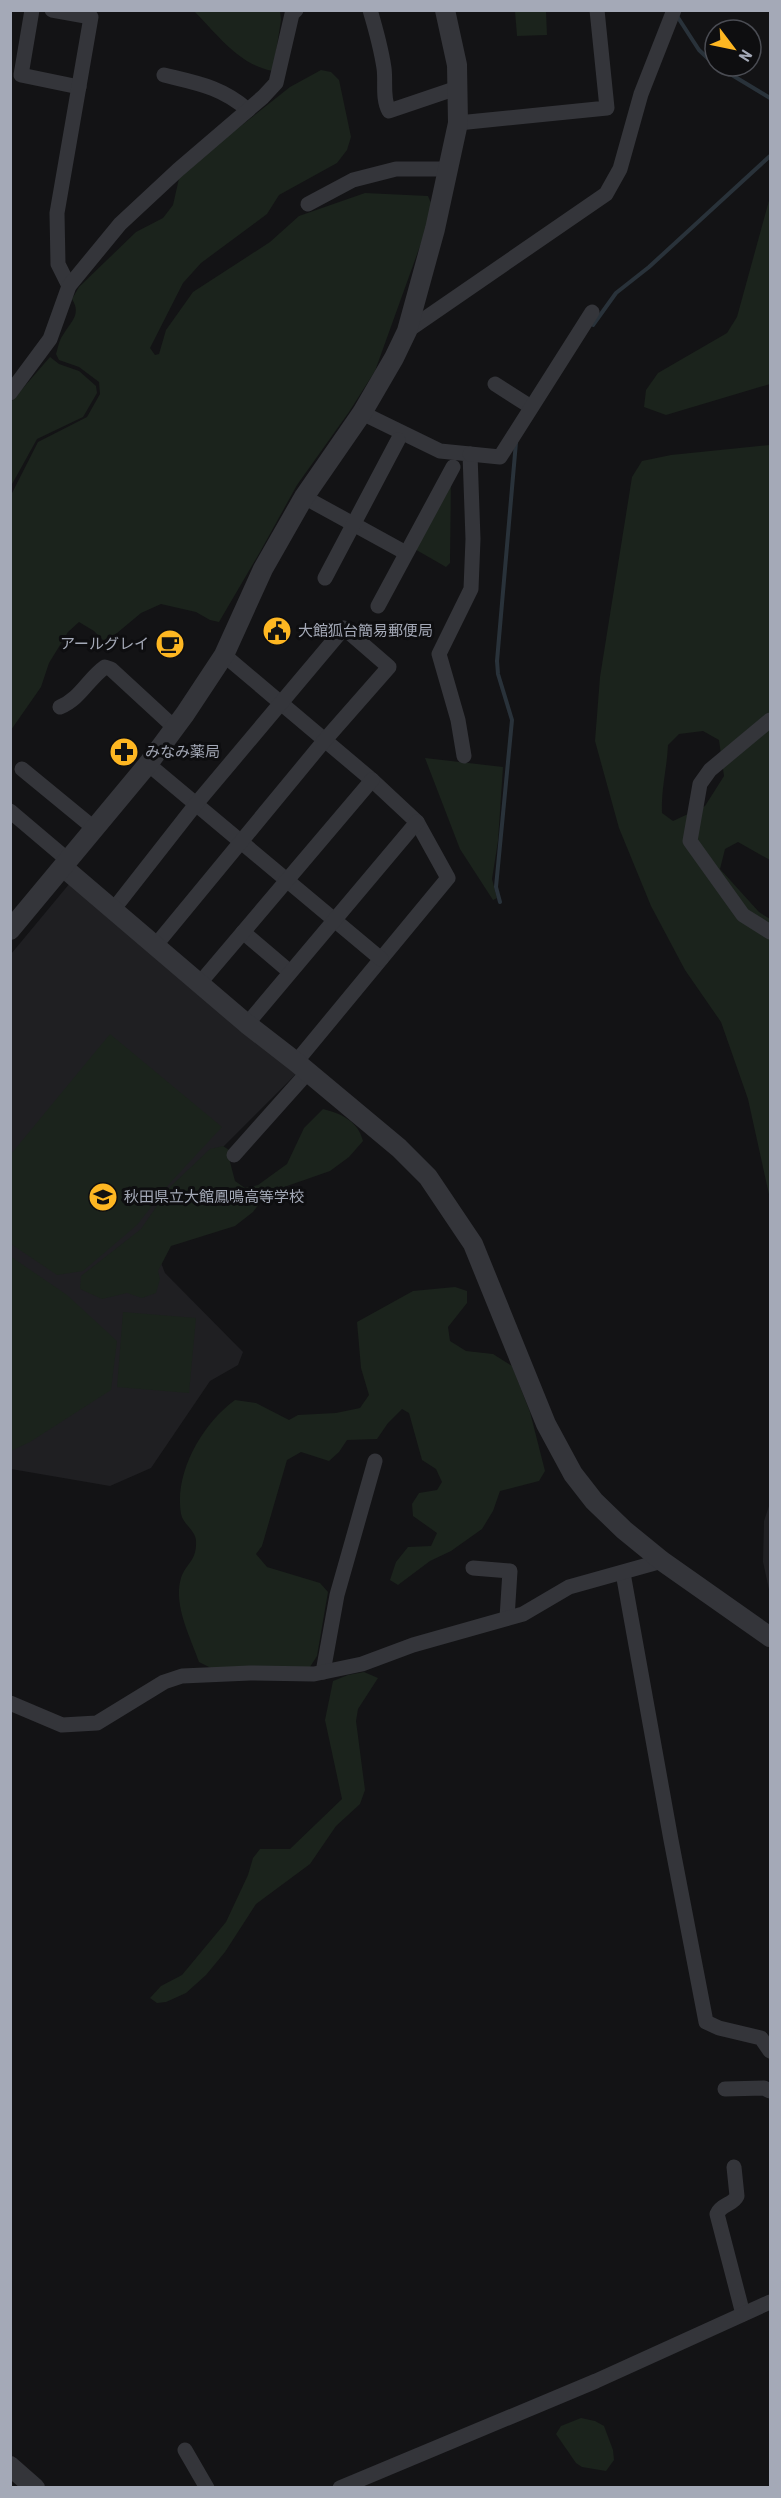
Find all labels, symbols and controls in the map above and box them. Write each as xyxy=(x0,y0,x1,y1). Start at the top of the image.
north arrow xyxy=(703,18,763,78)
text: N xyxy=(735,46,756,65)
public building icon: 大館狐台簡易郵便局 xyxy=(261,615,293,647)
place label: 大館狐台簡易郵便局 xyxy=(298,622,433,640)
cafe icon: アールグレイ xyxy=(154,628,186,660)
place label: アールグレイ xyxy=(60,635,149,653)
pharmacy icon: みなみ薬局 xyxy=(108,736,140,768)
place label: みなみ薬局 xyxy=(145,743,220,761)
school or university icon: 秋田県立大館鳳鳴高等学校 xyxy=(87,1181,119,1213)
place label: 秋田県立大館鳳鳴高等学校 xyxy=(124,1188,304,1206)

